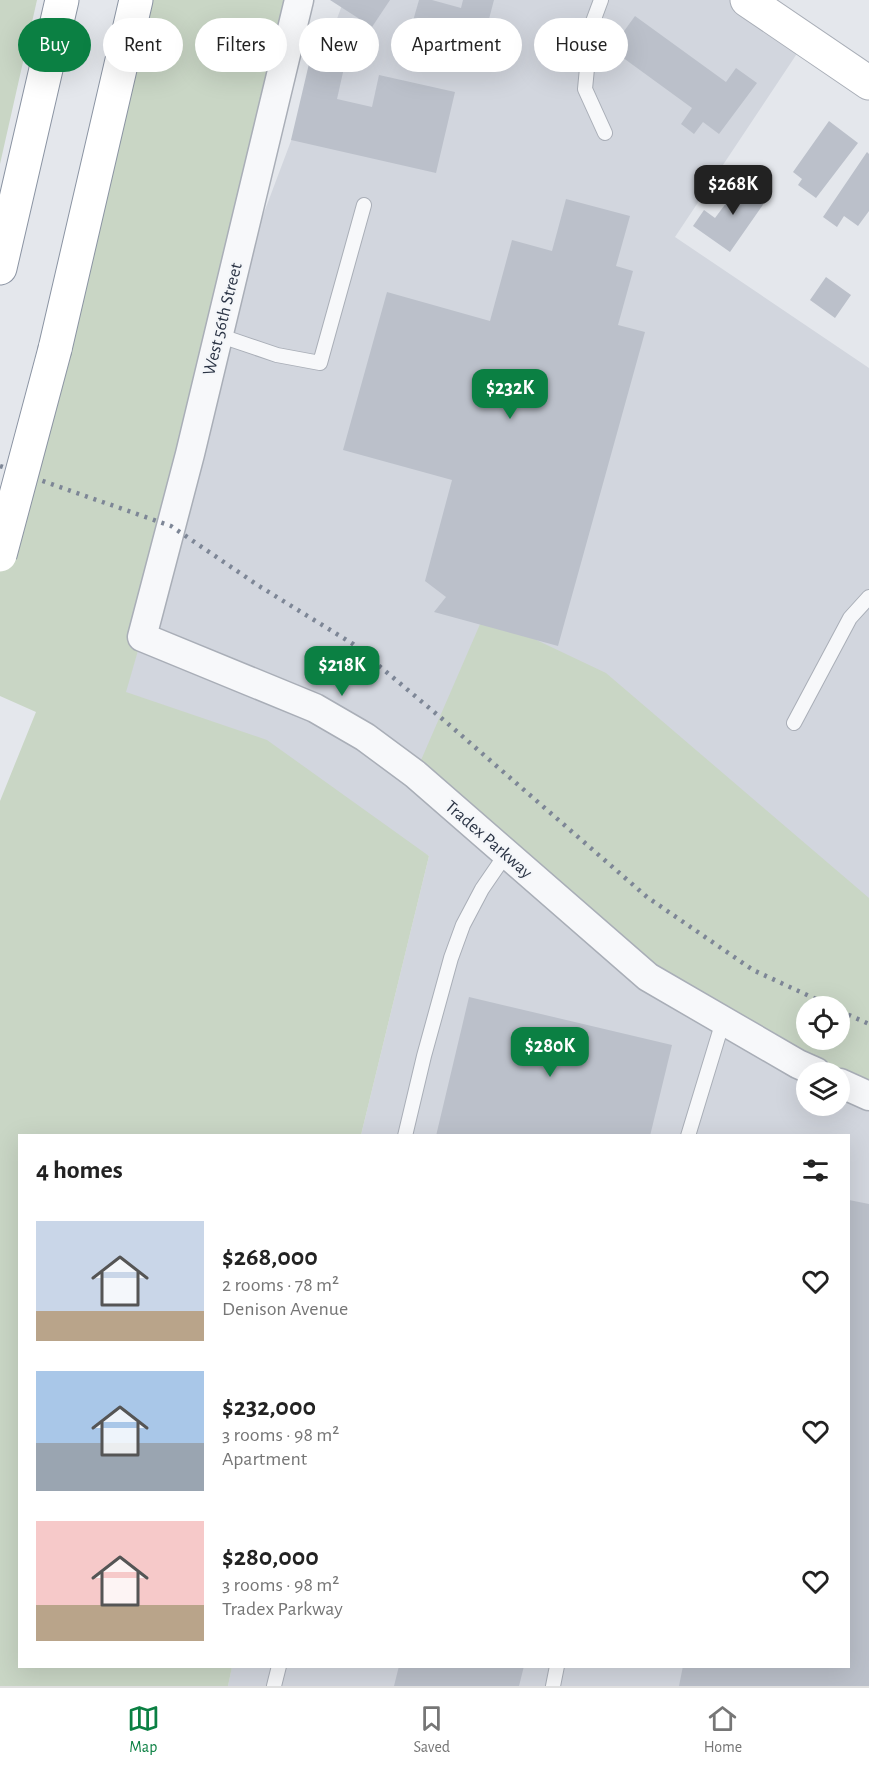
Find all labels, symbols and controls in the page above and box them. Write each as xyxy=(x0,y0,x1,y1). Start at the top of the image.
chip: Buy xyxy=(18,18,91,72)
chip: Rent xyxy=(103,18,183,72)
chip: Filters xyxy=(195,18,287,72)
chip: New xyxy=(299,18,379,72)
chip: Apartment xyxy=(391,18,522,72)
chip: House xyxy=(534,18,628,72)
pin: $268K xyxy=(691,165,775,216)
text: $268K xyxy=(708,174,758,194)
street label: West 56th Street xyxy=(200,261,246,377)
pin: $232K xyxy=(468,369,552,420)
text: $232K xyxy=(486,378,534,398)
pin: $218K xyxy=(300,646,384,697)
text: $218K xyxy=(318,655,366,675)
street label: Tradex Parkway xyxy=(441,797,536,882)
map controls xyxy=(796,996,850,1116)
button: locate xyxy=(796,996,850,1050)
pin: $280K xyxy=(508,1027,592,1078)
text: $280K xyxy=(525,1036,575,1056)
button: layers xyxy=(796,1062,850,1116)
icon: filters xyxy=(799,1154,832,1187)
text: 4 homes xyxy=(36,1157,123,1183)
text: $268,000 xyxy=(222,1244,318,1270)
icon: home xyxy=(84,1245,156,1317)
icon: heart xyxy=(799,1265,832,1298)
text: 2 rooms · 78 m² xyxy=(222,1275,339,1295)
text: Denison Avenue xyxy=(222,1299,348,1319)
text: $232,000 xyxy=(222,1394,316,1420)
icon: home xyxy=(84,1395,156,1467)
icon: heart xyxy=(799,1415,832,1448)
text: 3 rooms · 98 m² xyxy=(222,1425,339,1445)
text: Apartment xyxy=(222,1449,307,1469)
text: $280,000 xyxy=(222,1544,319,1570)
icon: home xyxy=(84,1545,156,1617)
icon: heart xyxy=(799,1565,832,1598)
text: 3 rooms · 98 m² xyxy=(222,1575,339,1595)
text: Tradex Parkway xyxy=(222,1599,343,1619)
tab: Map xyxy=(127,1702,160,1757)
tab: Saved xyxy=(413,1702,450,1757)
tab: Home xyxy=(704,1702,742,1757)

